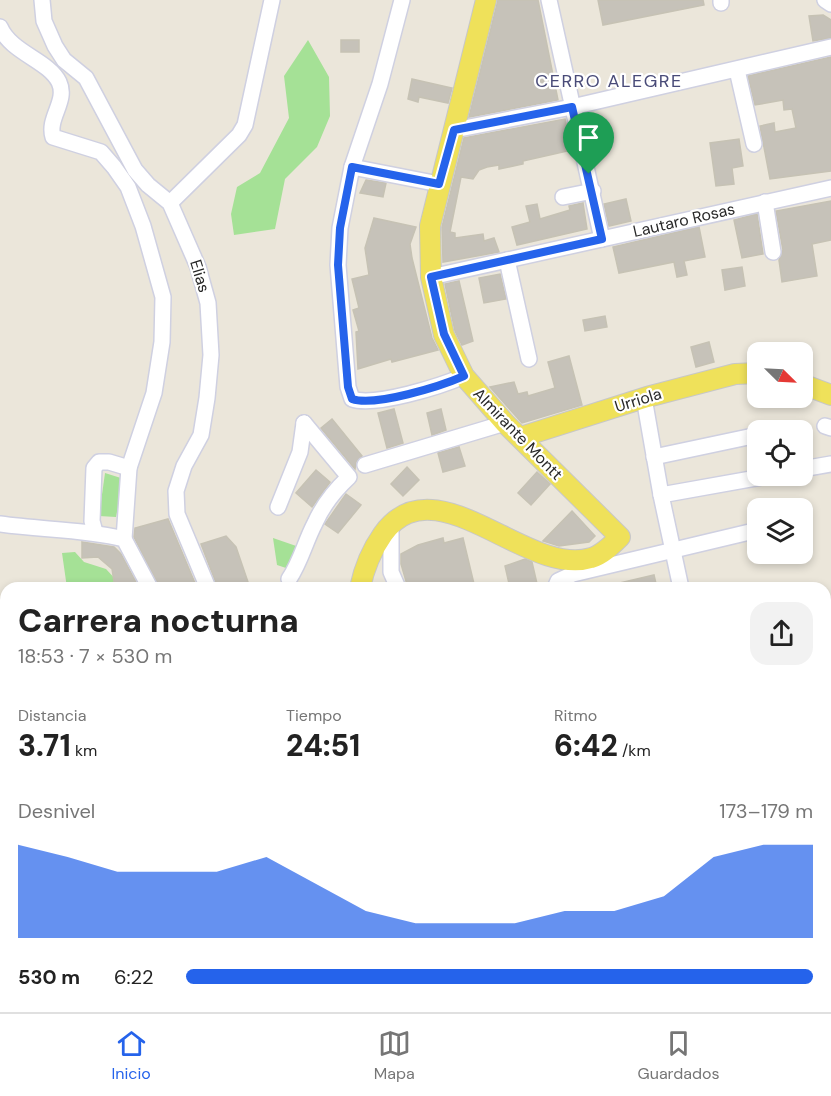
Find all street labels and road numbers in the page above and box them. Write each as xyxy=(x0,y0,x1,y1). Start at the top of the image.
street label: Lautaro Rosas xyxy=(631,198,737,242)
street label: Elias xyxy=(185,257,215,295)
street label: Almirante Montt xyxy=(469,383,567,485)
street label: Urriola xyxy=(612,383,664,417)

